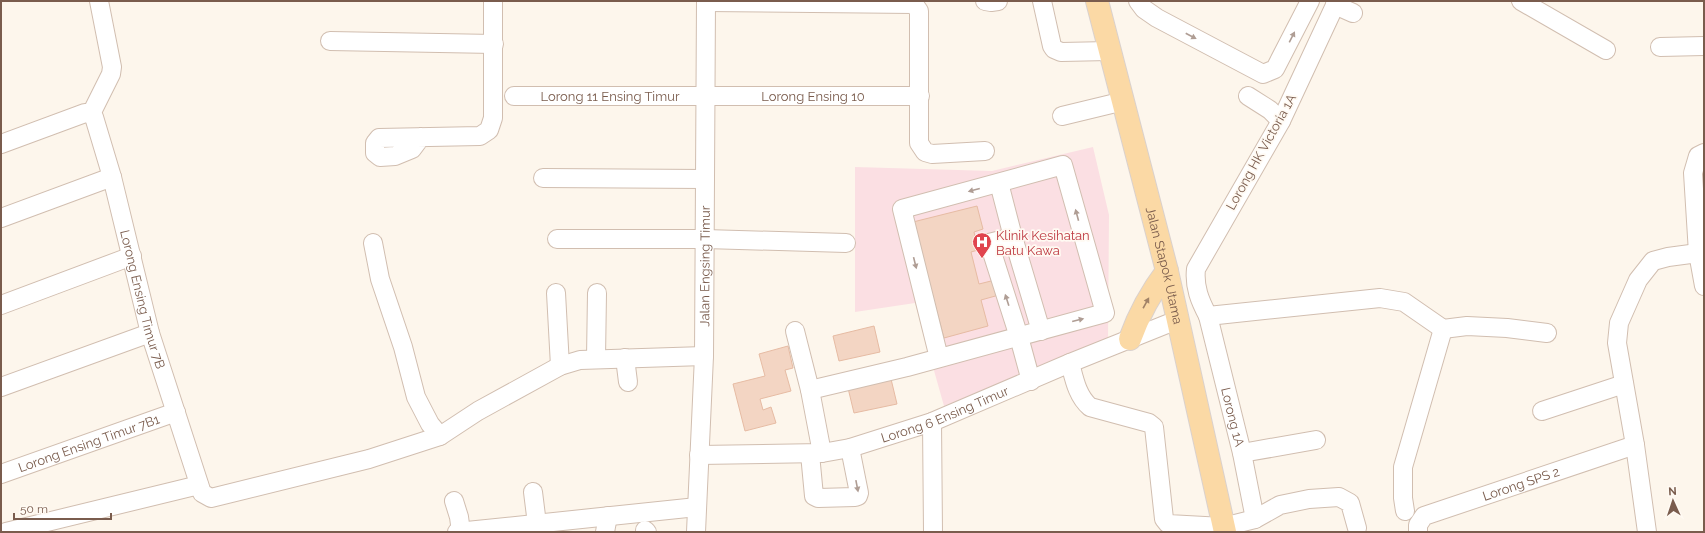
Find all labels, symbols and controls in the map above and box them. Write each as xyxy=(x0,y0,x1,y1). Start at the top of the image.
one-way arrow xyxy=(1288,31,1295,43)
one-way arrow xyxy=(1185,33,1197,39)
street label: Lorong 11 Ensing Timur xyxy=(541,89,680,104)
street label: Lorong Ensing 10 xyxy=(761,89,865,104)
street label: Lorong HK Victoria 1A xyxy=(1223,91,1299,212)
one-way arrow xyxy=(968,187,980,193)
street label: Jalan Engsing Timur xyxy=(697,205,712,327)
street label: Jalan Stapok Utama xyxy=(1143,205,1186,326)
one-way arrow xyxy=(1074,209,1080,221)
street label: Lorong Ensing Timur 7B xyxy=(118,228,169,371)
place label: Klinik Kesihatan Batu Kawa xyxy=(996,228,1090,258)
hospital icon: Klinik Kesihatan Batu Kawa xyxy=(971,231,993,259)
one-way arrow xyxy=(912,257,918,269)
one-way arrow xyxy=(1004,293,1010,305)
one-way arrow xyxy=(1142,298,1149,309)
one-way arrow xyxy=(1072,317,1084,323)
street label: Lorong 6 Ensing Timur xyxy=(879,383,1011,445)
street label: Lorong 1A xyxy=(1218,386,1248,448)
street label: Lorong Ensing Timur 7B1 xyxy=(16,411,162,475)
street label: Lorong SPS 2 xyxy=(1480,463,1561,503)
one-way arrow xyxy=(855,480,861,492)
north arrow xyxy=(1653,481,1693,521)
text: N xyxy=(1668,485,1677,498)
scale bar xyxy=(14,495,111,521)
text: 50 m xyxy=(20,502,48,516)

